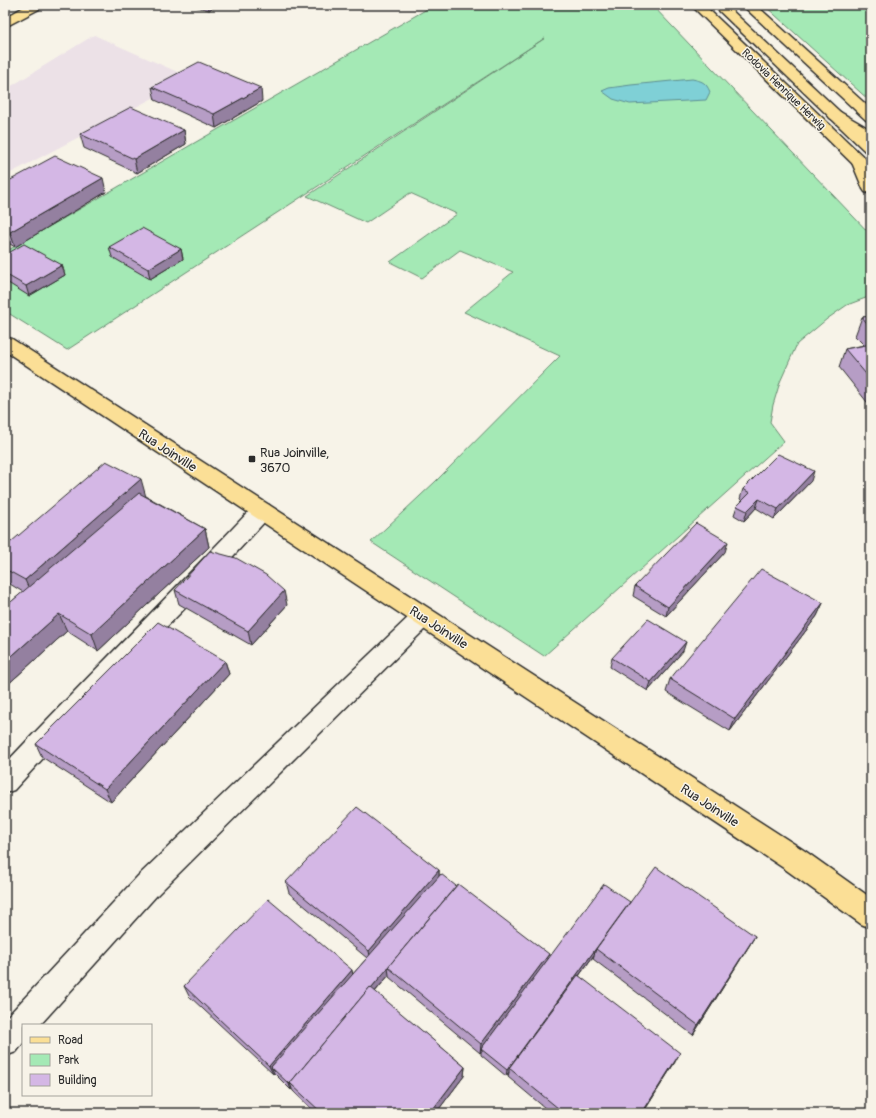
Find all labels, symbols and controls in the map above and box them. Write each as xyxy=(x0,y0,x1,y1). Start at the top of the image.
street label: Rodovia Henrique Herwig xyxy=(739,46,828,133)
street label: Rua Joinville xyxy=(135,426,200,476)
place label: Rua Joinville, 3670 xyxy=(260,445,329,476)
marker: Rua Joinville, 3670 xyxy=(247,454,257,464)
street label: Rua Joinville xyxy=(406,603,471,653)
street label: Rua Joinville xyxy=(677,781,742,831)
legend xyxy=(22,1024,152,1096)
text: Road xyxy=(58,1033,83,1048)
text: Park xyxy=(58,1053,79,1068)
text: Building xyxy=(58,1073,97,1088)

